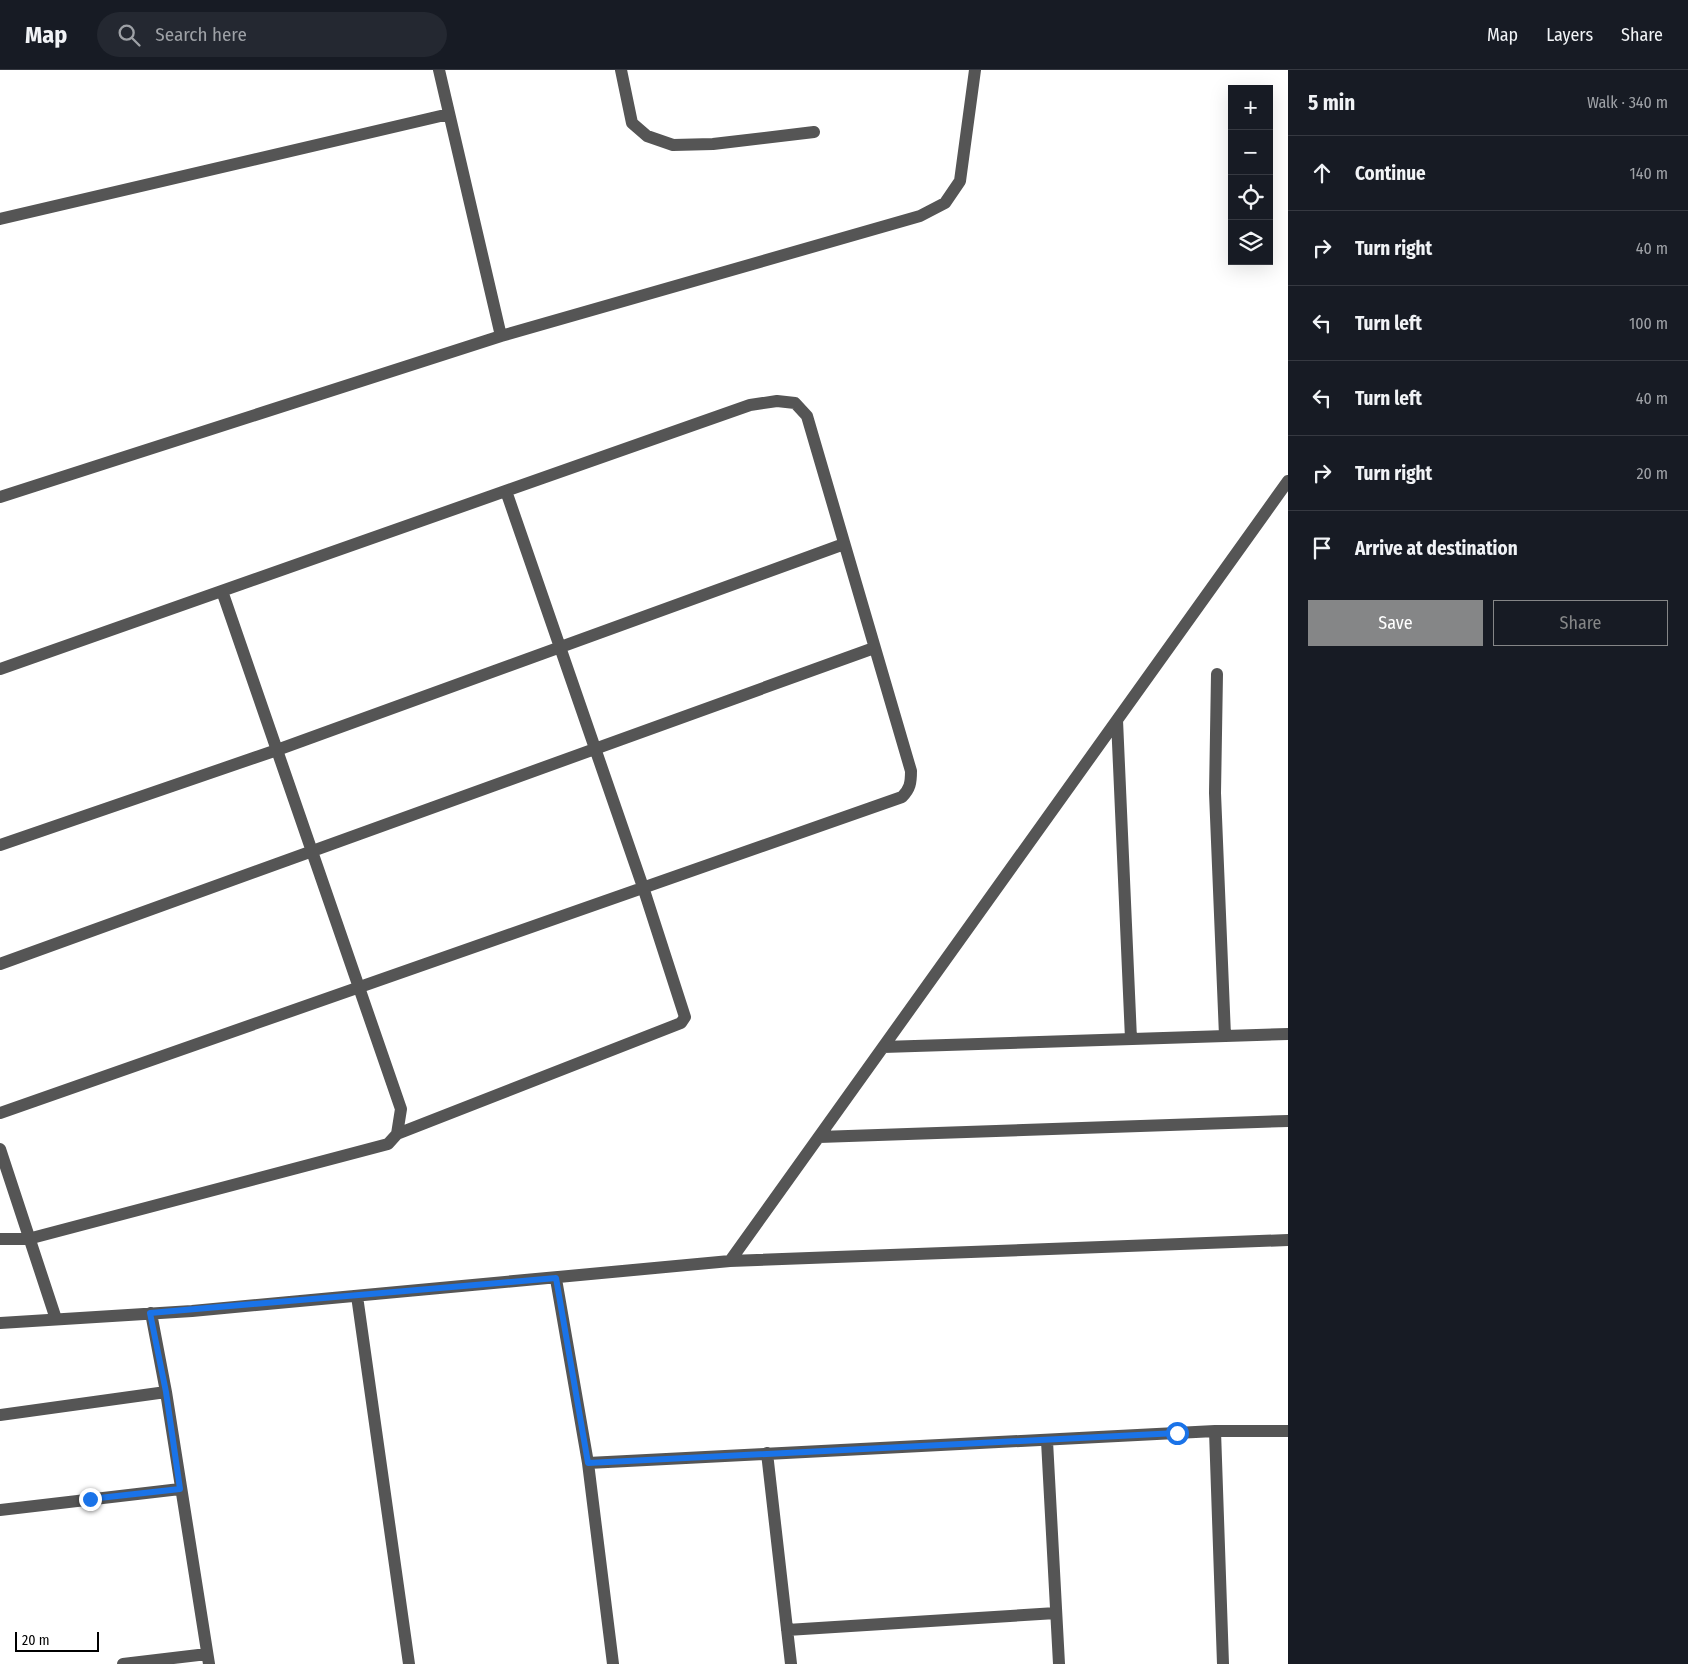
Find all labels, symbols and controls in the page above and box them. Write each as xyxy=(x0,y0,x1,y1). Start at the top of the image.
search box xyxy=(97,12,447,57)
text: Map xyxy=(25,21,67,49)
icon: search xyxy=(115,21,143,49)
text: Search here xyxy=(155,23,247,46)
text: Map xyxy=(1487,24,1518,46)
text: Layers xyxy=(1546,24,1593,46)
text: Share xyxy=(1621,24,1663,46)
map controls xyxy=(1228,85,1273,265)
button: + xyxy=(1228,85,1273,130)
text: 5 min xyxy=(1308,90,1355,116)
text: Walk · 340 m xyxy=(1587,93,1668,112)
button: − xyxy=(1228,130,1273,175)
icon: ahead xyxy=(1308,159,1336,187)
text: Continue xyxy=(1355,162,1426,185)
text: 140 m xyxy=(1630,164,1668,183)
button: locate xyxy=(1228,175,1273,220)
button: layers xyxy=(1228,220,1273,265)
icon: right xyxy=(1308,234,1336,262)
text: Turn right xyxy=(1355,237,1432,260)
text: 40 m xyxy=(1636,239,1668,258)
icon: left xyxy=(1308,309,1336,337)
text: Turn left xyxy=(1355,312,1422,335)
text: 100 m xyxy=(1629,314,1668,333)
icon: left xyxy=(1308,384,1336,412)
text: Turn left xyxy=(1355,387,1422,410)
text: 40 m xyxy=(1636,389,1668,408)
icon: right xyxy=(1308,459,1336,487)
text: Turn right xyxy=(1355,462,1432,485)
text: 20 m xyxy=(1637,464,1668,483)
icon: arrive xyxy=(1308,534,1336,562)
text: Arrive at destination xyxy=(1355,537,1518,560)
button: Save xyxy=(1308,600,1483,646)
button: Share xyxy=(1493,600,1668,646)
route start xyxy=(1166,1422,1189,1445)
route end xyxy=(79,1488,102,1511)
scale bar xyxy=(15,1629,99,1652)
text: 20 m xyxy=(22,1632,50,1649)

